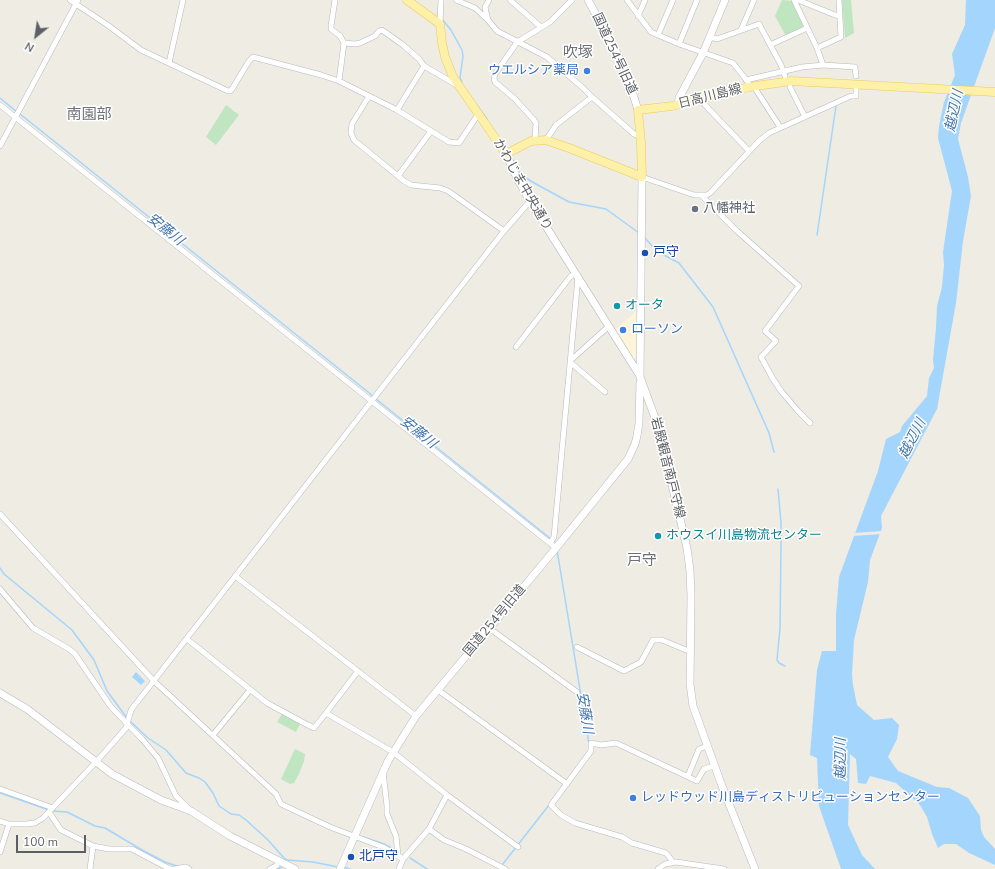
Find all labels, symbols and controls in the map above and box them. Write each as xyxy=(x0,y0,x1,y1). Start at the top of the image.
street label: 国道254号旧道 xyxy=(588,11,640,97)
north arrow xyxy=(16,16,56,56)
text: N xyxy=(22,38,37,55)
district label: 吹塚 xyxy=(563,44,593,62)
place label: ウエルシア薬局 xyxy=(488,63,579,79)
marker: ウエルシア薬局 xyxy=(582,66,592,76)
street label: 日高川島線 xyxy=(677,82,743,112)
water label: 越辺川 xyxy=(942,89,968,133)
district label: 南園部 xyxy=(67,106,111,124)
street label: かわじま中央通り xyxy=(489,136,555,234)
place label: 八幡神社 xyxy=(703,201,755,217)
marker: 八幡神社 xyxy=(690,204,700,214)
water label: 安藤川 xyxy=(143,210,187,250)
place label: 戸守 xyxy=(653,245,679,261)
marker: 戸守 xyxy=(640,248,650,258)
place label: オータ xyxy=(625,298,664,314)
marker: オータ xyxy=(612,301,622,311)
place label: ローソン xyxy=(631,322,683,338)
marker: ローソン xyxy=(618,325,628,335)
water label: 安藤川 xyxy=(396,413,440,453)
street label: 岩殿観音南戸守線 xyxy=(647,416,687,520)
water label: 越辺川 xyxy=(896,416,930,462)
place label: ホウスイ川島物流センター xyxy=(666,528,822,544)
marker: ホウスイ川島物流センター xyxy=(653,531,663,541)
district label: 戸守 xyxy=(627,552,657,570)
street label: 国道254号旧道 xyxy=(461,582,529,660)
water label: 安藤川 xyxy=(572,691,596,735)
water label: 越辺川 xyxy=(834,738,850,780)
place label: レッドウッド川島ディストリビューションセンター xyxy=(641,790,940,806)
marker: レッドウッド川島ディストリビューションセンター xyxy=(628,793,638,803)
scale bar xyxy=(18,827,88,853)
text: 100 m xyxy=(23,834,58,850)
place label: 北戸守 xyxy=(359,849,398,865)
marker: 北戸守 xyxy=(346,852,356,862)

